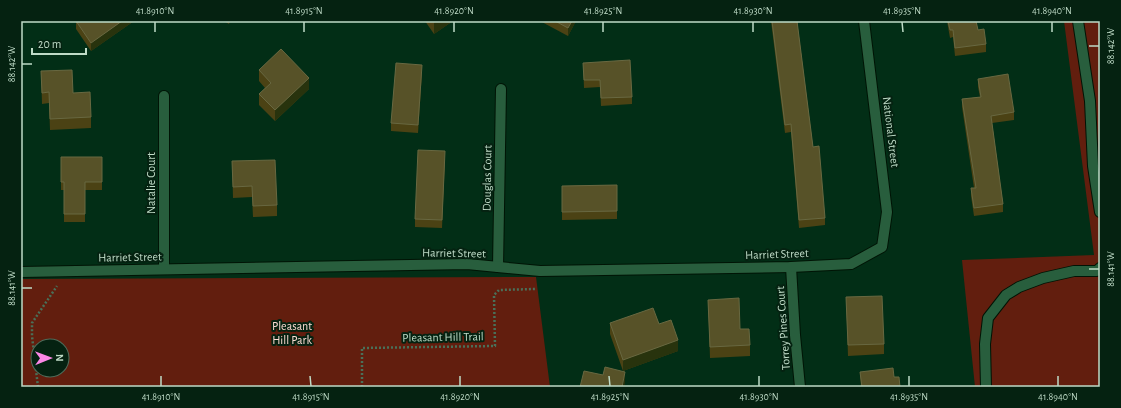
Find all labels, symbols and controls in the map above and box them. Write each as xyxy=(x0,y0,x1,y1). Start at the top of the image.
text: 41.8910°N xyxy=(136,6,174,16)
text: 41.8915°N xyxy=(285,6,323,16)
text: 41.8920°N xyxy=(434,6,474,16)
text: 41.8925°N xyxy=(584,6,622,16)
text: 41.8930°N xyxy=(733,6,773,16)
text: 41.8935°N xyxy=(883,6,921,16)
text: 41.8940°N xyxy=(1032,6,1072,16)
text: 88.142°W xyxy=(1106,28,1116,64)
scale bar xyxy=(32,30,86,56)
text: 20 m xyxy=(38,38,61,50)
text: 88.142°W xyxy=(7,46,17,82)
street label: National Street xyxy=(881,96,901,168)
street label: Douglas Court xyxy=(480,145,494,211)
street label: Natalie Court xyxy=(145,152,157,214)
street label: Harriet Street xyxy=(422,246,486,260)
street label: Harriet Street xyxy=(745,247,809,261)
street label: Harriet Street xyxy=(98,250,162,264)
text: 88.141°W xyxy=(1106,251,1116,287)
text: 88.141°W xyxy=(7,270,17,306)
street label: Torrey Pines Court xyxy=(774,285,793,370)
park label: Pleasant Hill Park xyxy=(272,320,312,346)
street label: Pleasant Hill Trail xyxy=(402,330,484,344)
north arrow xyxy=(30,338,70,378)
text: N xyxy=(54,354,65,362)
text: 41.8910°N xyxy=(142,392,180,402)
text: 41.8915°N xyxy=(292,392,330,402)
text: 41.8920°N xyxy=(440,392,480,402)
text: 41.8925°N xyxy=(591,392,629,402)
text: 41.8930°N xyxy=(739,392,779,402)
text: 41.8935°N xyxy=(890,392,928,402)
text: 41.8940°N xyxy=(1038,392,1078,402)

